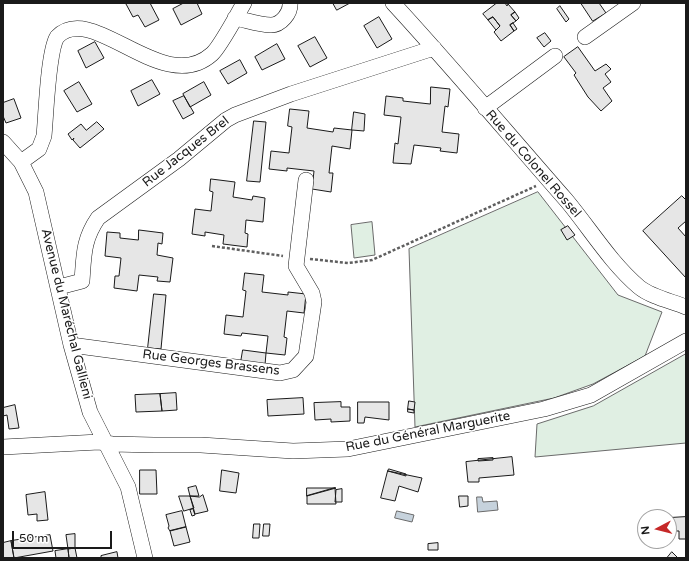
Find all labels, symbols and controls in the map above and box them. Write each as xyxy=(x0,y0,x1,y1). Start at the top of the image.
street label: Rue du Colonel Rossel xyxy=(482,107,584,221)
street label: Rue Jacques Brel xyxy=(140,113,232,191)
street label: Avenue du Maréchal Gallieni xyxy=(37,227,95,401)
street label: Rue Georges Brassens xyxy=(141,347,281,379)
street label: Rue du Général Marguerite xyxy=(344,408,512,456)
north arrow xyxy=(637,509,677,549)
scale bar xyxy=(14,523,114,549)
text: N xyxy=(639,525,653,536)
text: 50 m xyxy=(19,531,48,545)

